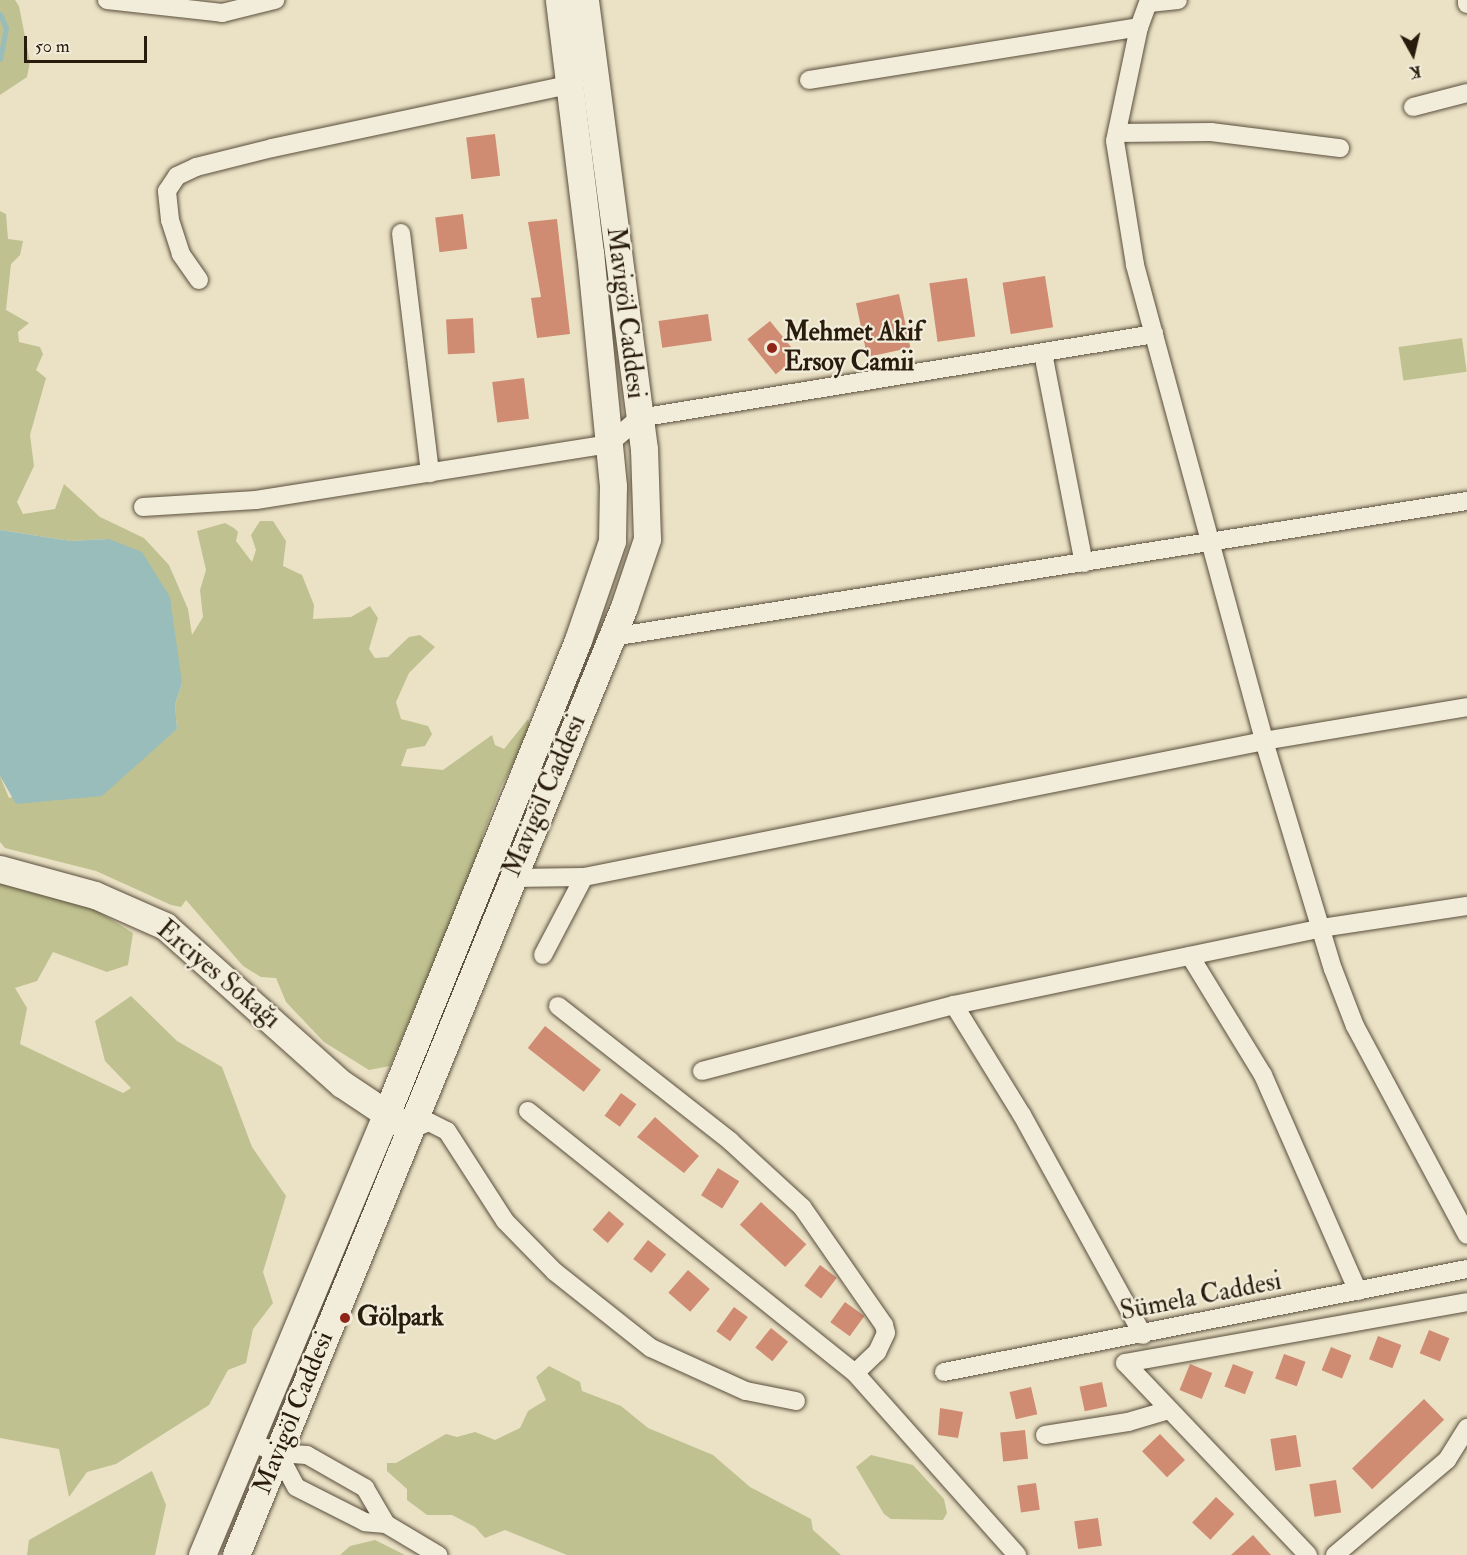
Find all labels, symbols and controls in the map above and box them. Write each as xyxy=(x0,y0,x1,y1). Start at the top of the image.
scale bar xyxy=(27,24,150,62)
north arrow xyxy=(1383,24,1443,84)
text: 50 m xyxy=(35,35,70,58)
text: K xyxy=(1409,61,1422,83)
street label: Mavigöl Caddesi xyxy=(599,225,651,401)
place label: Mehmet Akif Ersoy Camii xyxy=(784,317,922,378)
marker: Mehmet Akif Ersoy Camii xyxy=(765,341,779,355)
street label: Mavigöl Caddesi xyxy=(497,710,593,882)
street label: Erciyes Sokağı xyxy=(150,914,286,1036)
street label: Sümela Caddesi xyxy=(1118,1266,1284,1328)
place label: Gölpark xyxy=(357,1302,444,1334)
marker: Gölpark xyxy=(338,1311,352,1325)
street label: Mavigöl Caddesi xyxy=(247,1327,341,1499)

